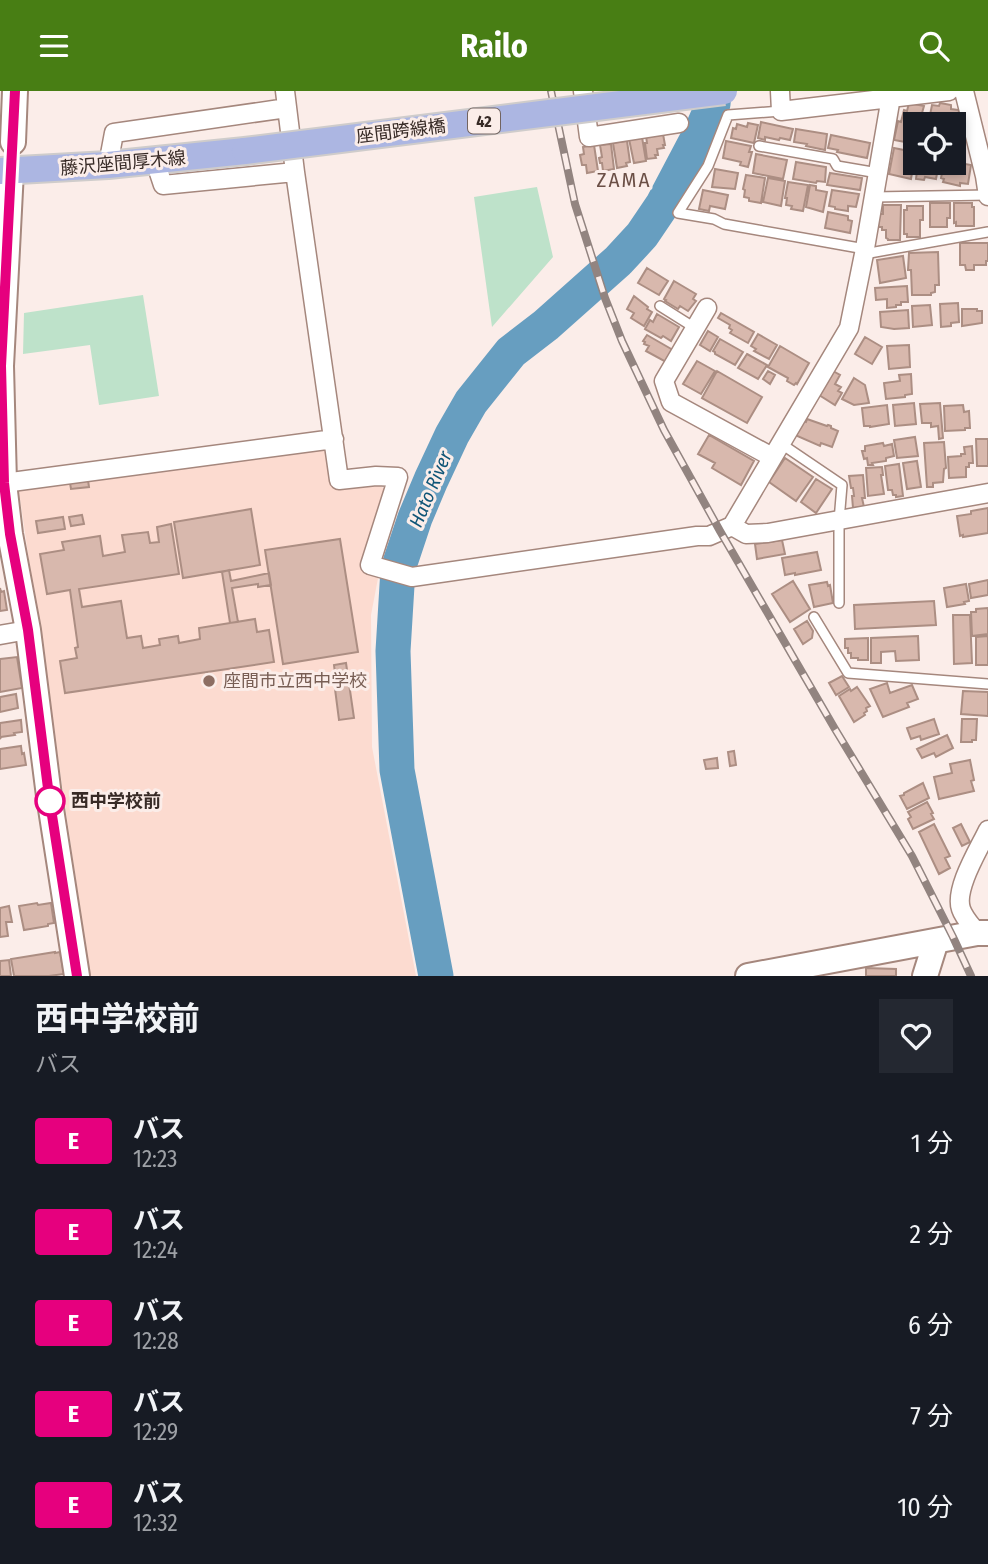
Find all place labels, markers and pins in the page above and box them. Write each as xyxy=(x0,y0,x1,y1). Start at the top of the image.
place label: 座間市立西中学校 xyxy=(223,670,367,692)
marker: 座間市立西中学校 xyxy=(201,673,217,689)
marker: 西中学校前 xyxy=(35,786,65,816)
place label: 西中学校前 xyxy=(71,790,161,812)

